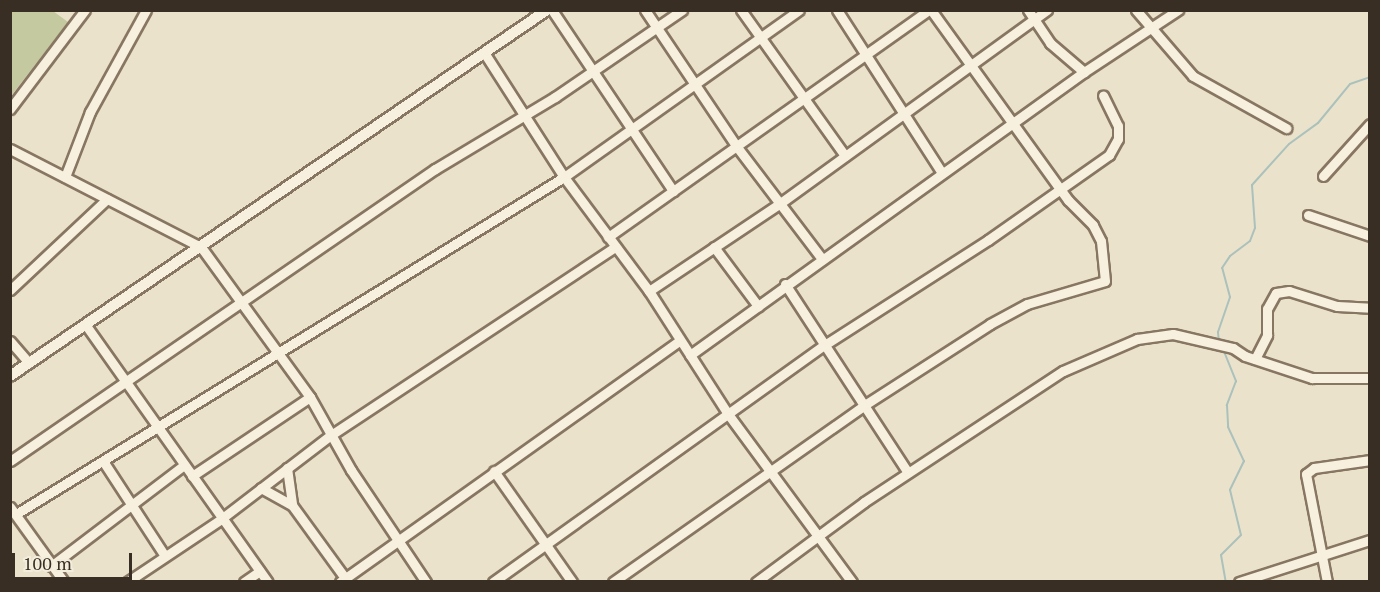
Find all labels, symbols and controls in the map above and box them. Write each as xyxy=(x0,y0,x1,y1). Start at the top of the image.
scale bar xyxy=(15,541,135,579)
text: 100 m xyxy=(23,551,72,575)

